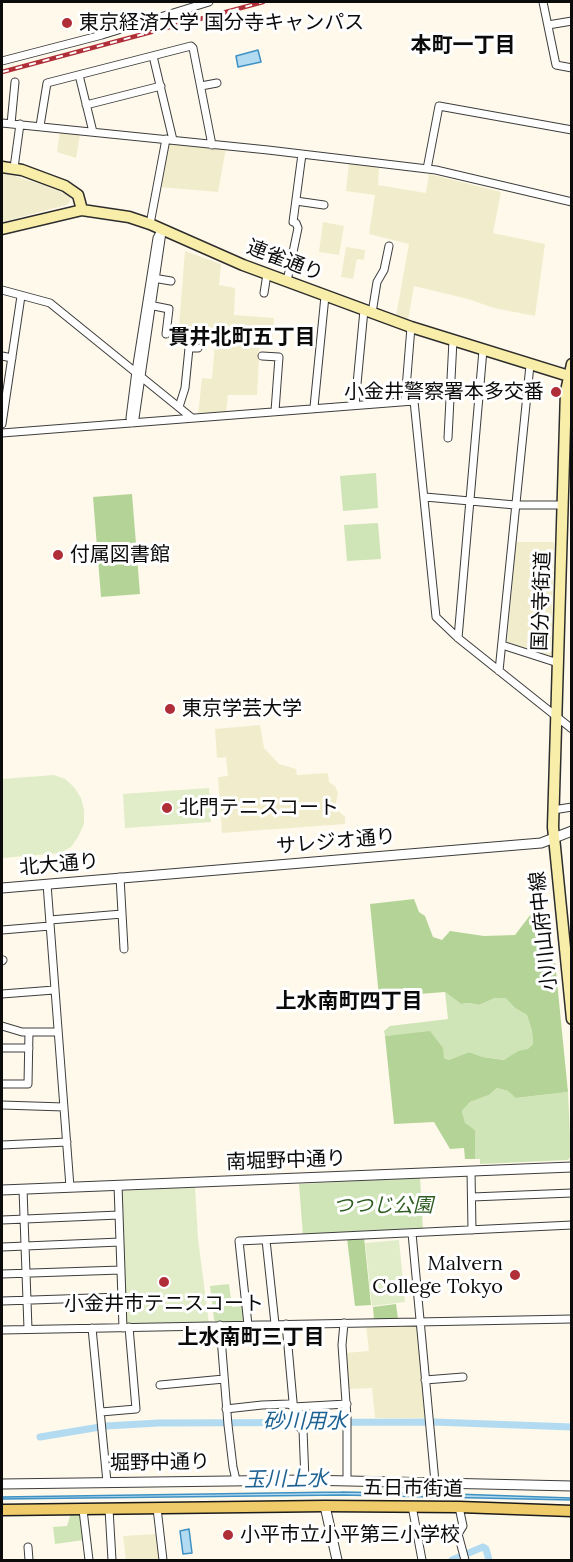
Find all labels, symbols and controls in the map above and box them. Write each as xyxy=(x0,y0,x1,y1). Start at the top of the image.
place label: 東京経済大学 国分寺キャンパス xyxy=(79,11,364,35)
marker: 東京経済大学 国分寺キャンパス xyxy=(60,16,74,30)
district label: 本町一丁目 xyxy=(411,33,515,59)
street label: 連雀通り xyxy=(243,235,327,287)
district label: 貫井北町五丁目 xyxy=(169,325,315,351)
place label: 小金井警察署本多交番 xyxy=(344,380,544,404)
marker: 小金井警察署本多交番 xyxy=(549,385,563,399)
place label: 付属図書館 xyxy=(70,543,170,567)
marker: 付属図書館 xyxy=(51,548,65,562)
street label: 国分寺街道 xyxy=(528,551,556,651)
place label: 東京学芸大学 xyxy=(182,697,302,721)
marker: 東京学芸大学 xyxy=(163,702,177,716)
place label: 北門テニスコート xyxy=(179,796,339,820)
marker: 北門テニスコート xyxy=(160,801,174,815)
street label: サレジオ通り xyxy=(275,825,397,859)
street label: 北大通り xyxy=(18,850,100,880)
street label: 小川山府中線 xyxy=(526,870,562,992)
district label: 上水南町四丁目 xyxy=(276,989,422,1015)
street label: 南堀野中通り xyxy=(226,1147,346,1175)
park label: つつじ公園 xyxy=(333,1194,433,1218)
place label: Malvern College Tokyo xyxy=(372,1252,503,1299)
marker: Malvern College Tokyo xyxy=(508,1268,522,1282)
marker: 小金井市テニスコート xyxy=(157,1275,171,1289)
place label: 小金井市テニスコート xyxy=(64,1292,264,1316)
district label: 上水南町三丁目 xyxy=(178,1325,324,1351)
water label: 砂川用水 xyxy=(263,1409,347,1435)
street label: 堀野中通り xyxy=(110,1450,210,1476)
water label: 玉川上水 xyxy=(244,1467,328,1493)
street label: 五日市街道 xyxy=(363,1476,463,1502)
place label: 小平市立小平第三小学校 xyxy=(240,1523,460,1547)
marker: 小平市立小平第三小学校 xyxy=(221,1528,235,1542)

